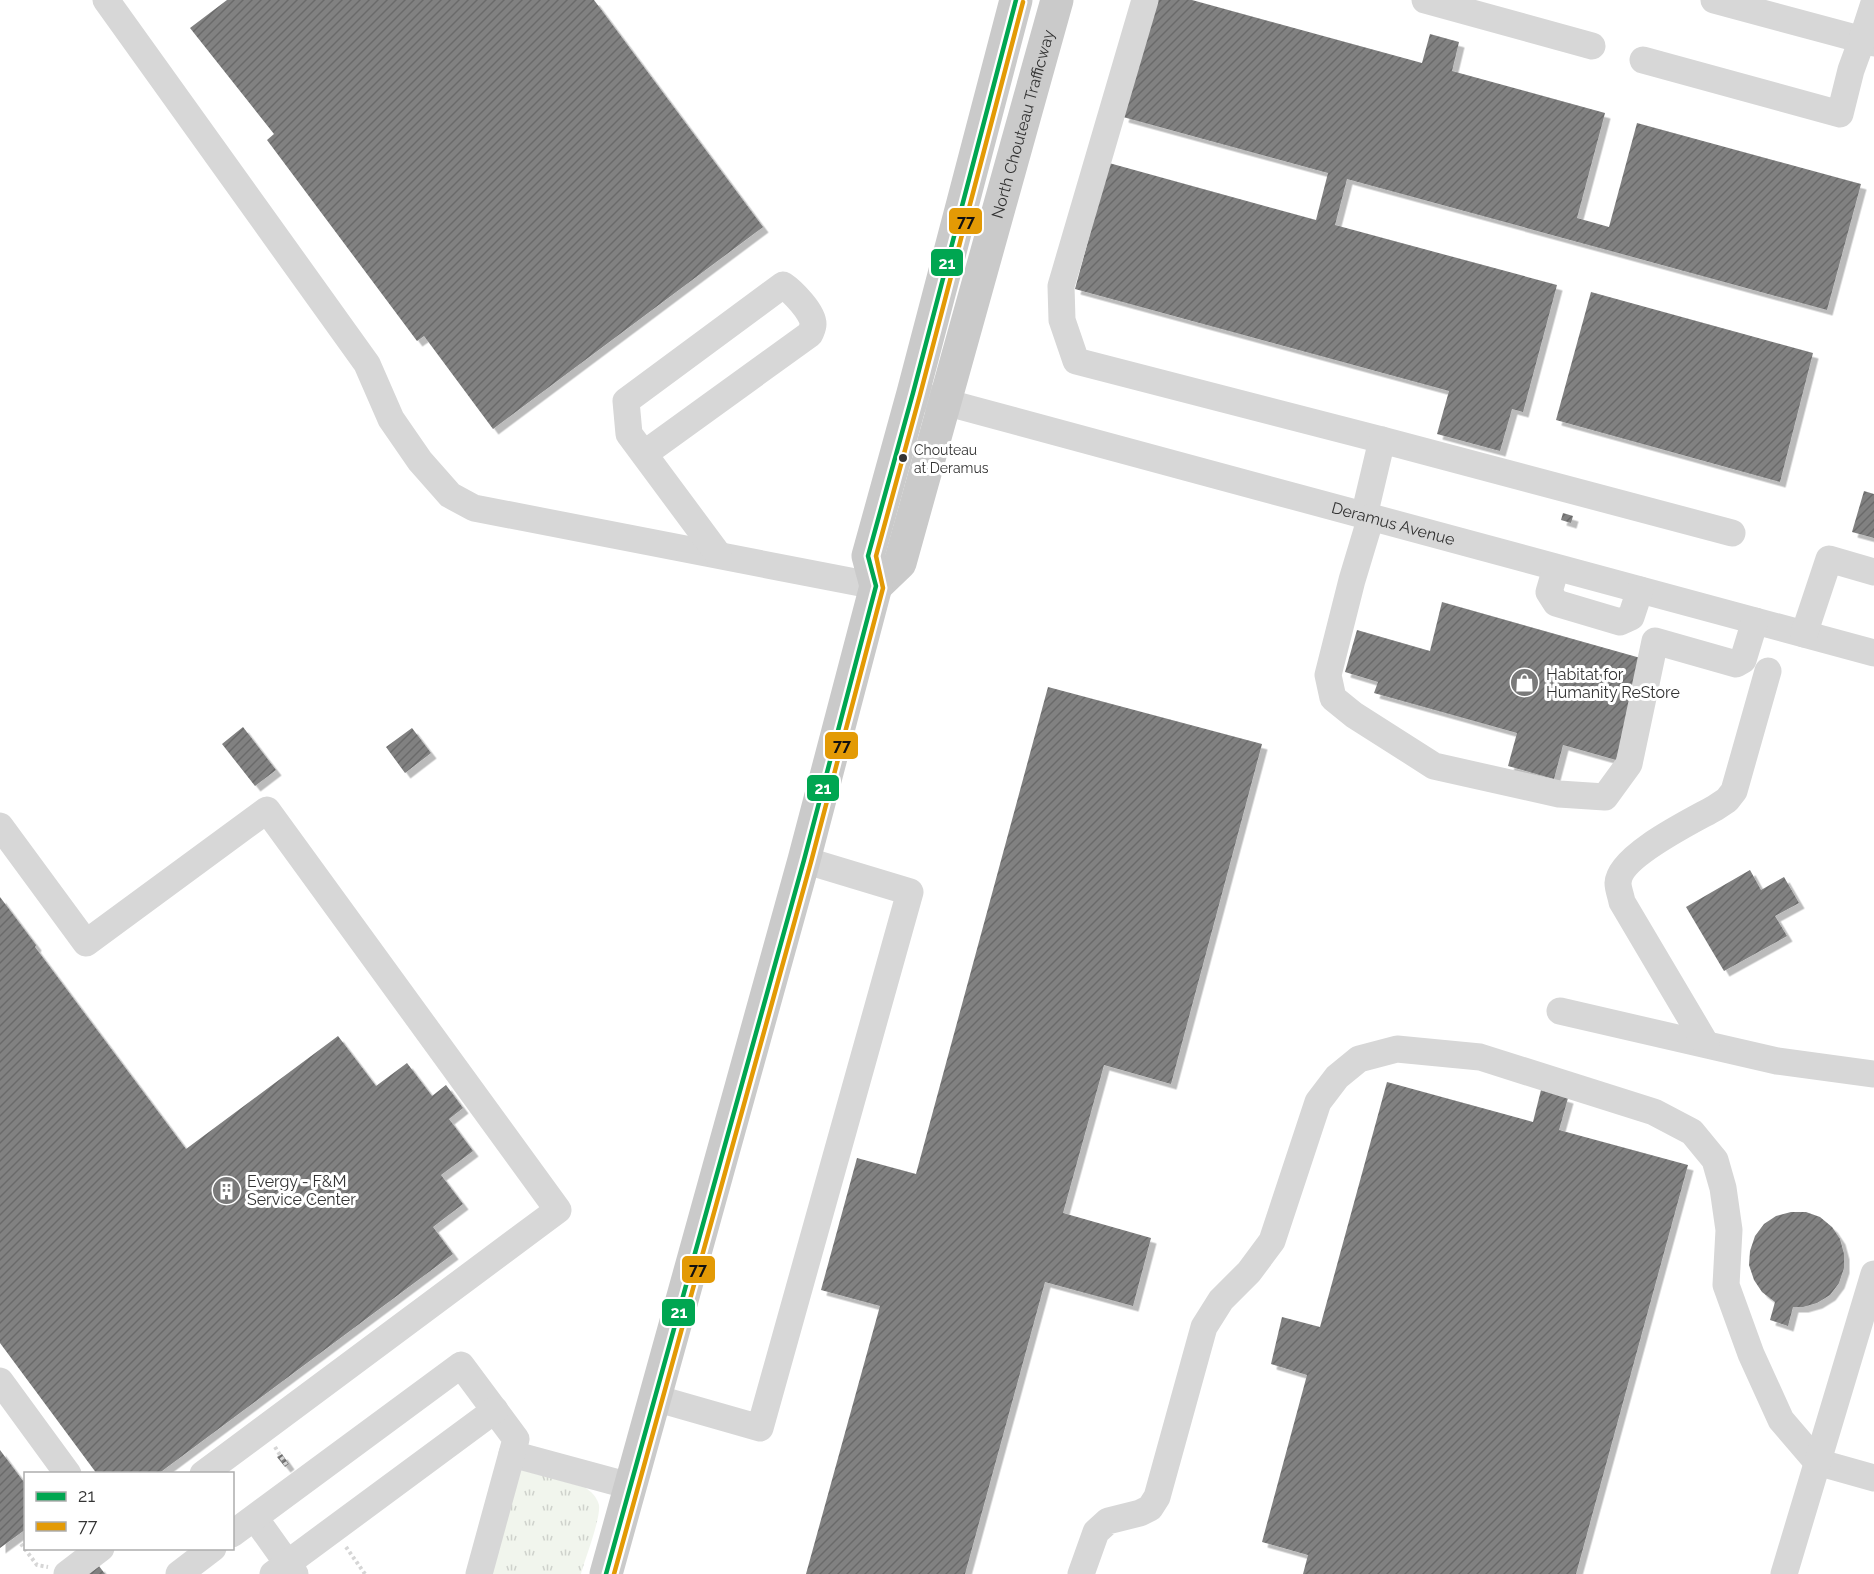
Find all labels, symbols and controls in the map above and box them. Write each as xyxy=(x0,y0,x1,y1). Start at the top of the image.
street label: North Chouteau Trafficway xyxy=(987,27,1058,220)
line badge: 77 xyxy=(948,207,983,235)
text: 77 xyxy=(957,212,975,231)
line badge: 21 xyxy=(930,248,964,277)
text: 21 xyxy=(939,254,956,273)
place label: Chouteau at Deramus xyxy=(914,442,989,476)
marker: Chouteau at Deramus xyxy=(897,452,909,464)
street label: Deramus Avenue xyxy=(1330,497,1457,549)
place label: Habitat for Humanity ReStore xyxy=(1546,665,1680,702)
shop icon: Habitat for Humanity ReStore xyxy=(1509,667,1541,699)
line badge: 77 xyxy=(824,731,859,760)
text: 77 xyxy=(833,736,851,755)
line badge: 21 xyxy=(806,774,840,802)
text: 21 xyxy=(815,779,832,798)
place label: Evergy - F&M Service Center xyxy=(247,1172,356,1209)
building icon: Evergy - F&M Service Center xyxy=(210,1174,242,1206)
line badge: 77 xyxy=(681,1255,716,1284)
text: 77 xyxy=(689,1260,707,1279)
line badge: 21 xyxy=(661,1298,696,1327)
text: 21 xyxy=(671,1303,688,1322)
legend xyxy=(24,1472,234,1550)
text: 21 xyxy=(78,1485,95,1506)
text: 77 xyxy=(78,1515,98,1536)

